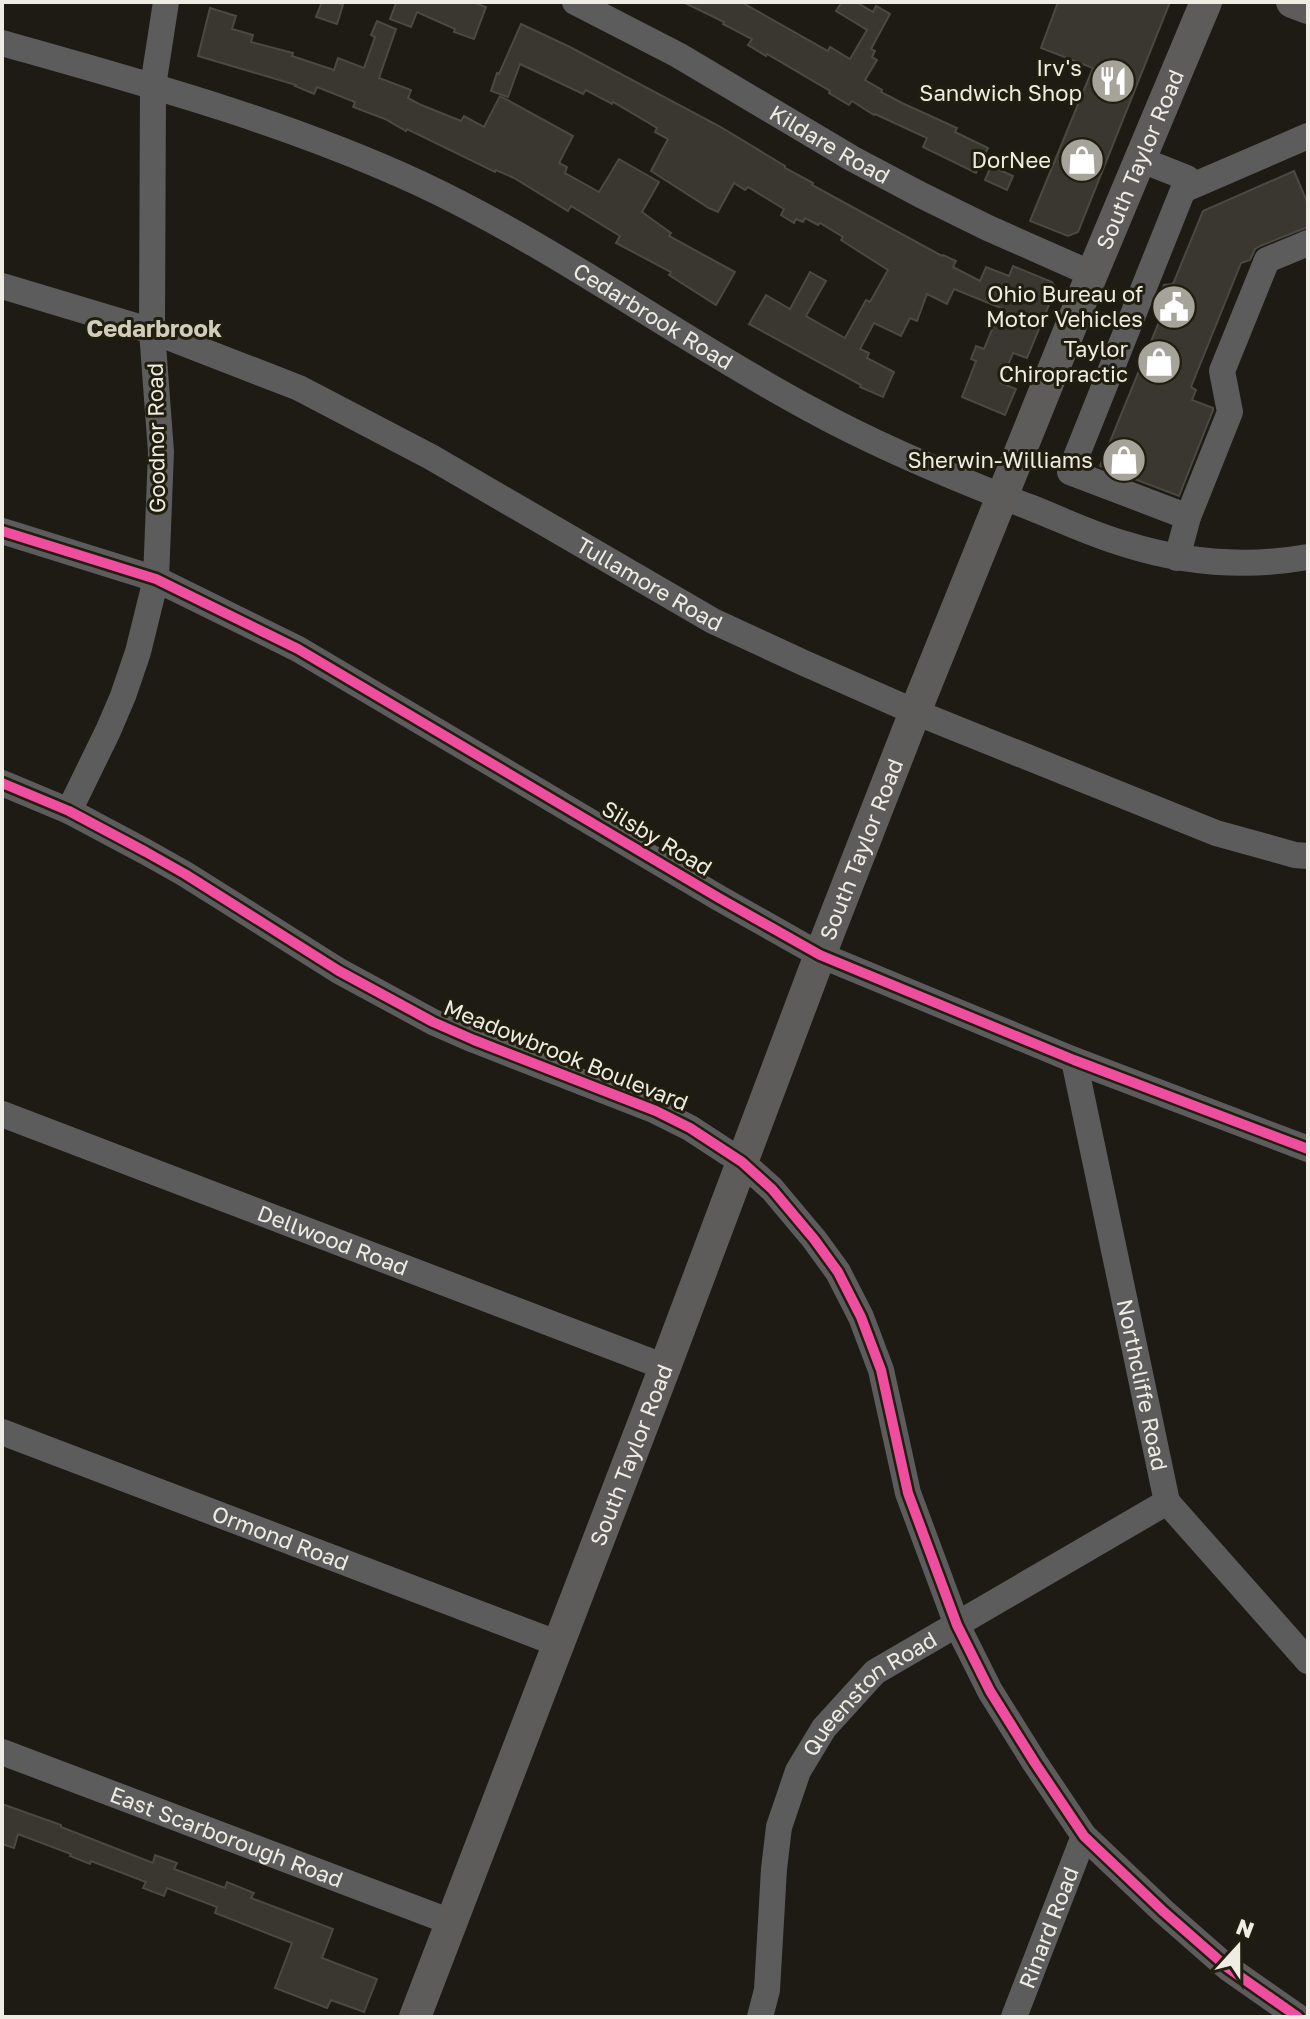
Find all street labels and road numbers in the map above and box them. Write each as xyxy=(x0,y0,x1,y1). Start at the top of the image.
street label: South Taylor Road xyxy=(1090,65,1189,253)
street label: Kildare Road xyxy=(765,99,895,189)
street label: Cedarbrook Road xyxy=(569,257,738,375)
street label: Goodnor Road xyxy=(141,363,170,513)
street label: Tullamore Road xyxy=(572,531,727,637)
street label: South Taylor Road xyxy=(813,755,908,944)
street label: Silsby Road xyxy=(597,794,717,881)
street label: Meadowbrook Boulevard xyxy=(440,993,692,1116)
street label: Dellwood Road xyxy=(254,1199,412,1281)
street label: Northcliffe Road xyxy=(1112,1297,1174,1473)
street label: South Taylor Road xyxy=(583,1360,678,1550)
street label: Ormond Road xyxy=(209,1499,353,1576)
street label: Queenston Road xyxy=(796,1625,941,1761)
street label: East Scarborough Road xyxy=(106,1780,347,1893)
street label: Rinard Road xyxy=(1012,1863,1084,1992)

